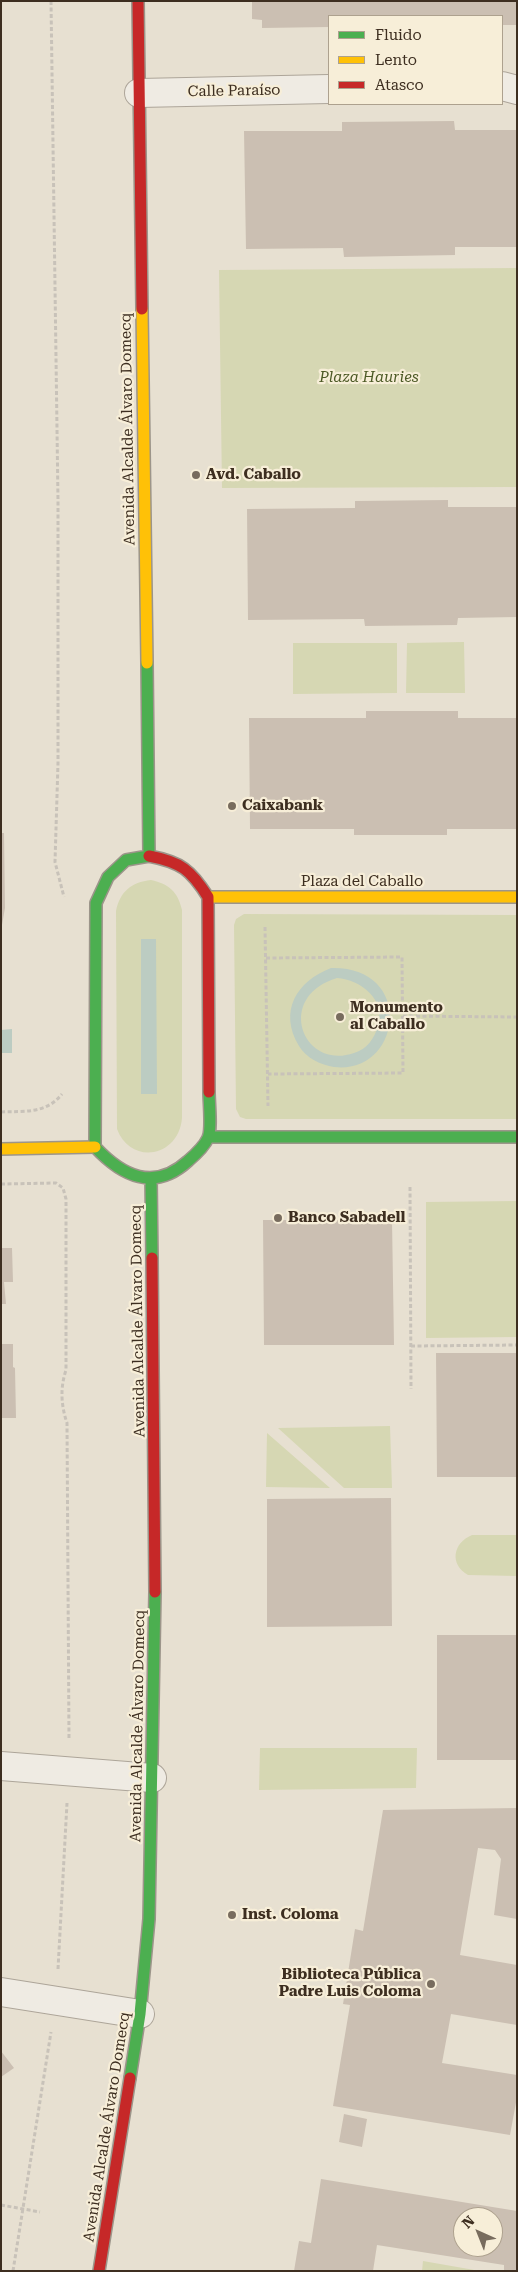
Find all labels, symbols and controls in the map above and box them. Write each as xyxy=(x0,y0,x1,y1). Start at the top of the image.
legend xyxy=(328,15,503,105)
text: Fluido xyxy=(375,26,422,44)
text: Lento xyxy=(375,51,417,69)
text: Atasco xyxy=(375,76,424,94)
street label: Calle Paraíso xyxy=(187,81,281,101)
street label: Avenida Alcalde Álvaro Domecq xyxy=(117,313,139,545)
park label: Plaza Hauries xyxy=(319,369,419,387)
place label: Avd. Caballo xyxy=(206,466,301,484)
marker: Avd. Caballo xyxy=(190,469,202,481)
place label: Caixabank xyxy=(242,797,323,815)
marker: Caixabank xyxy=(226,800,238,812)
street label: Plaza del Caballo xyxy=(301,873,423,891)
place label: Monumento al Caballo xyxy=(350,999,443,1034)
marker: Monumento al Caballo xyxy=(334,1011,346,1023)
street label: Avenida Alcalde Álvaro Domecq xyxy=(127,1205,149,1437)
place label: Banco Sabadell xyxy=(288,1209,405,1227)
marker: Banco Sabadell xyxy=(272,1212,284,1224)
street label: Avenida Alcalde Álvaro Domecq xyxy=(127,1610,149,1842)
place label: Inst. Coloma xyxy=(242,1906,339,1924)
marker: Inst. Coloma xyxy=(226,1909,238,1921)
place label: Biblioteca Pública Padre Luis Coloma xyxy=(279,1966,421,2001)
marker: Biblioteca Pública Padre Luis Coloma xyxy=(425,1978,437,1990)
street label: Avenida Alcalde Álvaro Domecq xyxy=(80,2011,134,2243)
north arrow xyxy=(453,2207,503,2257)
text: N xyxy=(459,2212,478,2231)

